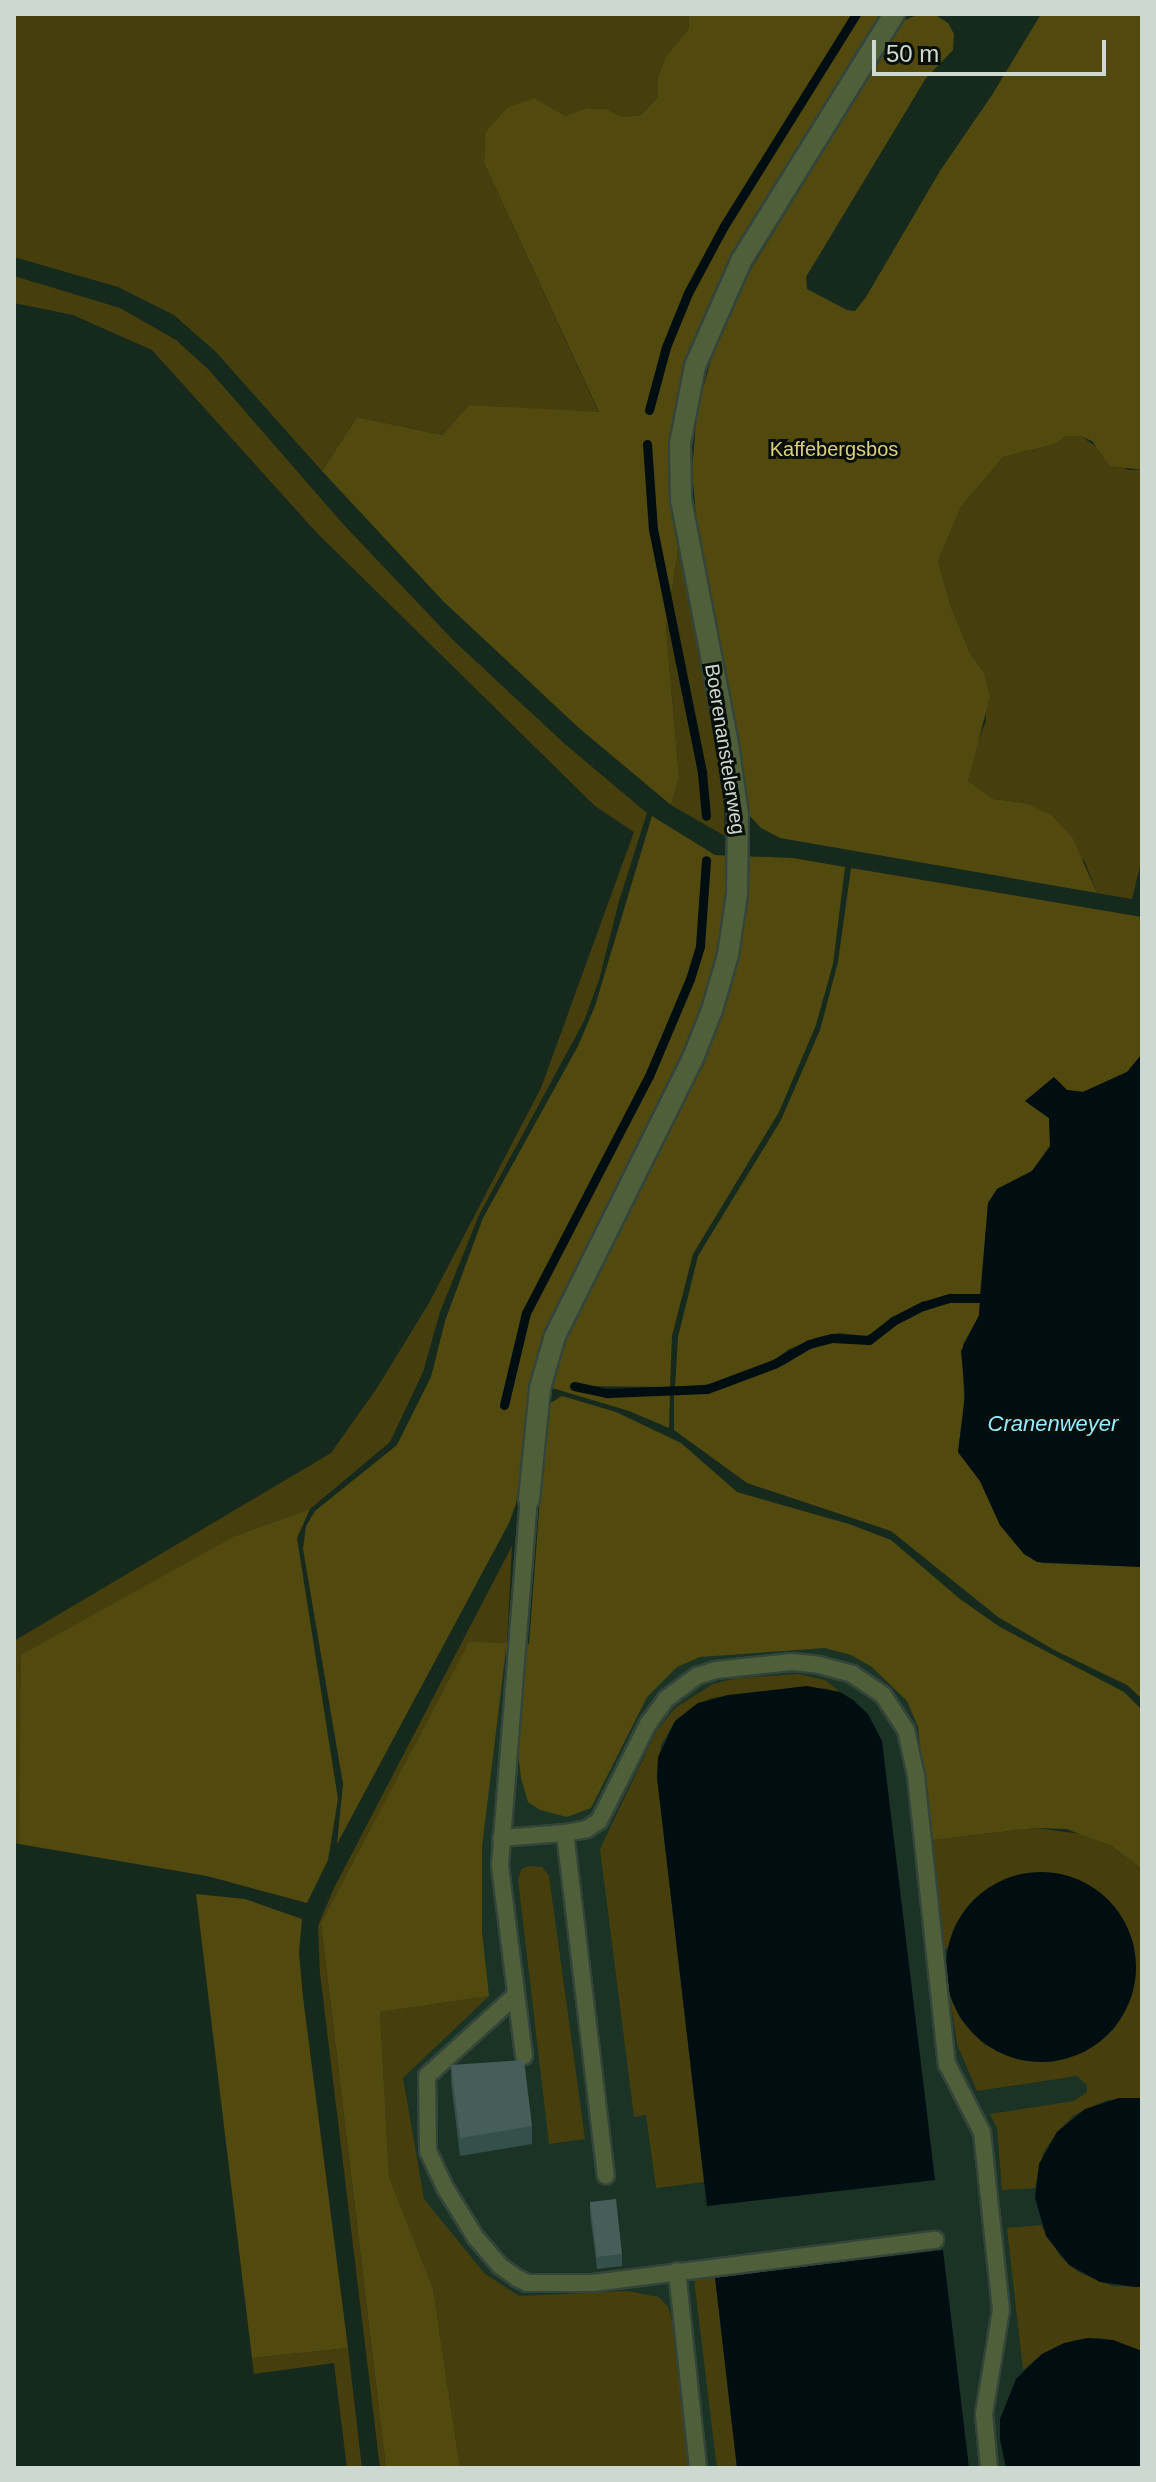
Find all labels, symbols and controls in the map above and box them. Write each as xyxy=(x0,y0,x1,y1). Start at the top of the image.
scale bar xyxy=(876,24,1110,74)
text: 50 m xyxy=(886,40,939,67)
park label: Kaffebergsbos xyxy=(770,437,898,461)
street label: Boerenanstelerweg xyxy=(700,662,750,836)
water label: Cranenweyer xyxy=(988,1411,1118,1437)

